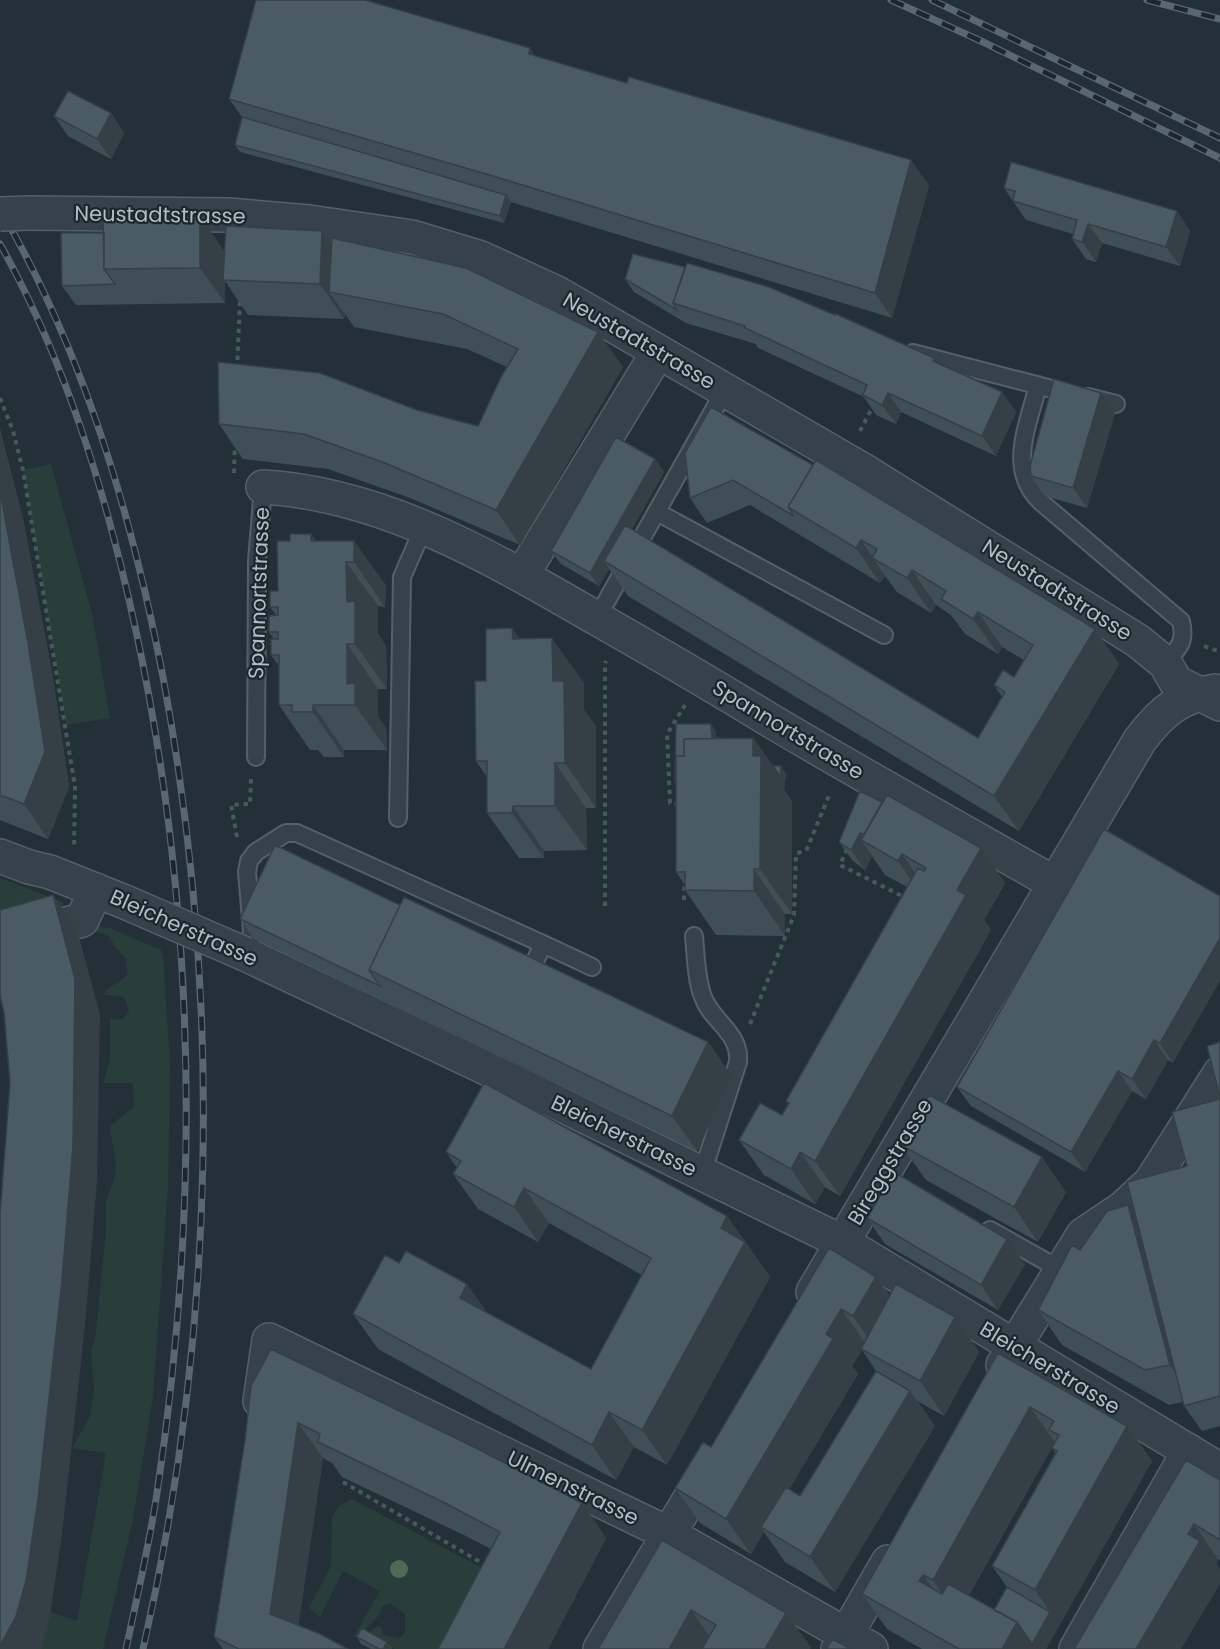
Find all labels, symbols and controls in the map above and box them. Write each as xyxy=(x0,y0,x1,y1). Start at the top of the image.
street label: Neustadtstrasse xyxy=(74,199,246,230)
street label: Neustadtstrasse xyxy=(558,285,721,396)
street label: Spannortstrasse xyxy=(241,506,276,679)
street label: Neustadtstrasse xyxy=(977,532,1138,647)
street label: Spannortstrasse xyxy=(707,673,869,786)
street label: Bleicherstrasse xyxy=(106,882,263,973)
street label: Bleicherstrasse xyxy=(546,1088,702,1183)
street label: Bireggstrasse xyxy=(840,1093,939,1230)
street label: Bleicherstrasse xyxy=(975,1314,1126,1421)
street label: Ulmenstrasse xyxy=(503,1443,644,1532)

